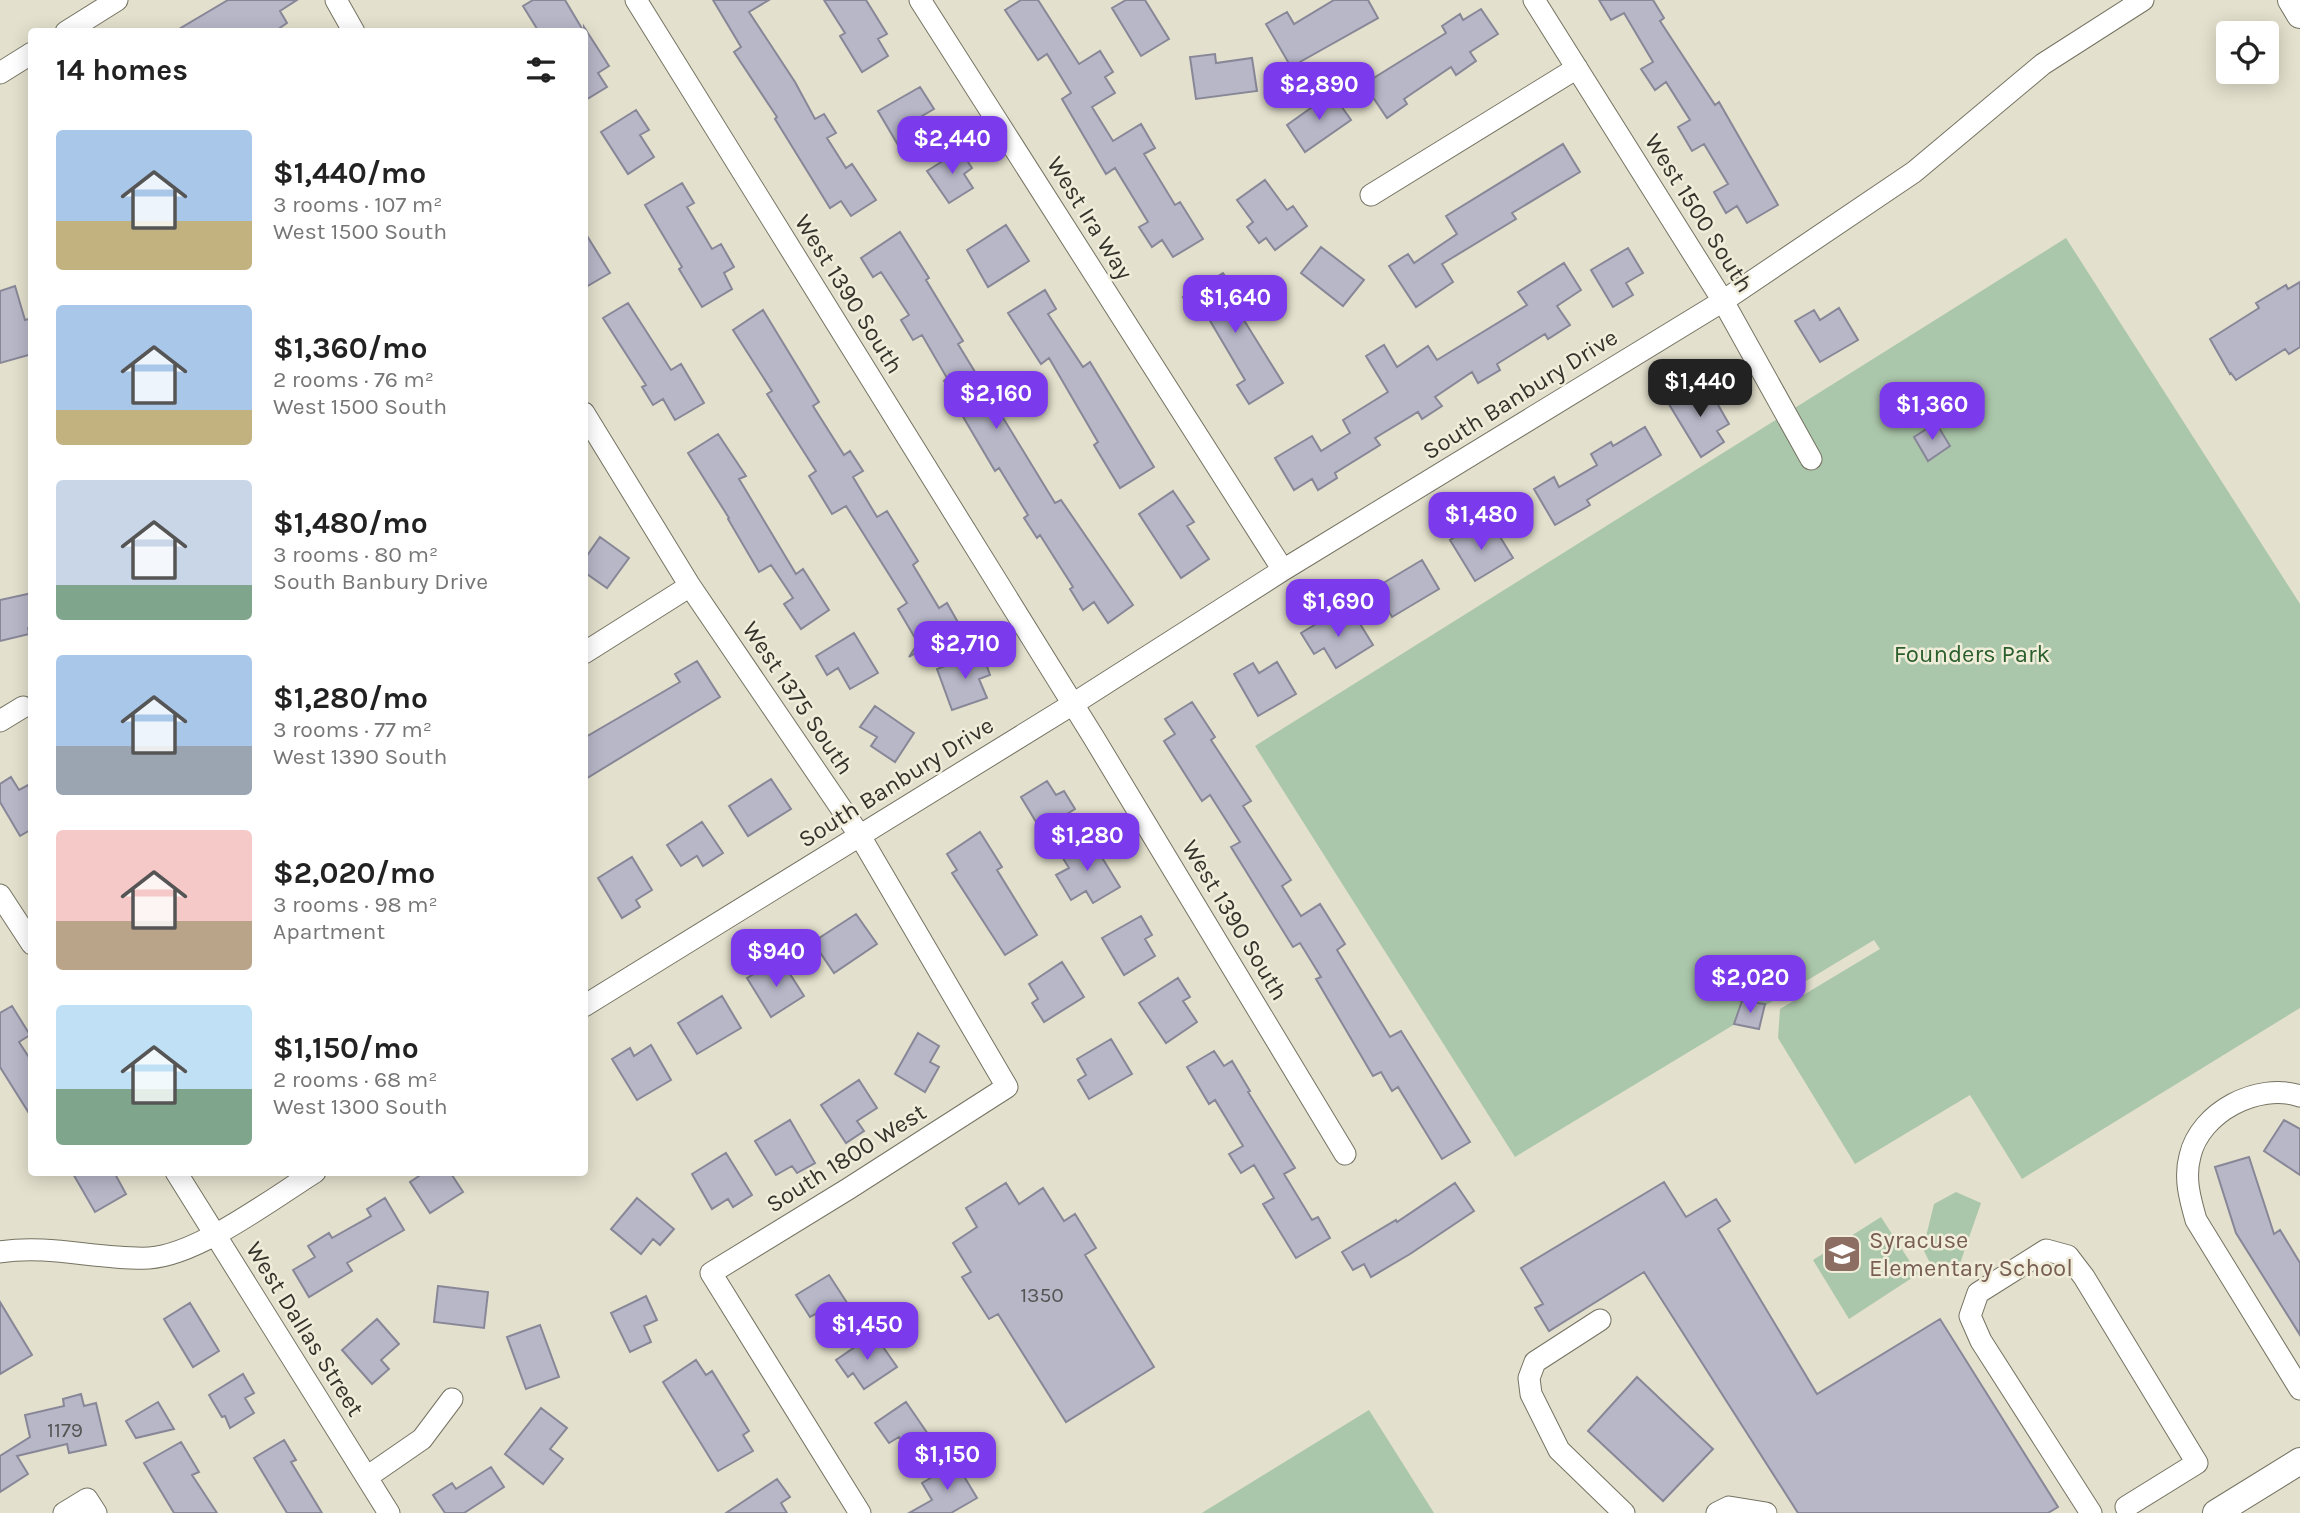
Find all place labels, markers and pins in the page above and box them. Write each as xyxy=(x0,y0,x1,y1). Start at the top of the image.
pin: $2,890 xyxy=(1262,62,1376,122)
pin: $2,440 xyxy=(895,116,1009,176)
pin: $1,640 xyxy=(1178,276,1292,335)
pin: $1,440 xyxy=(1643,360,1757,419)
pin: $2,160 xyxy=(939,372,1053,431)
pin: $1,360 xyxy=(1875,382,1989,442)
pin: $1,480 xyxy=(1424,492,1538,552)
pin: $1,690 xyxy=(1281,580,1395,639)
pin: $2,710 xyxy=(908,622,1022,681)
pin: $1,280 xyxy=(1030,814,1144,873)
pin: $940 xyxy=(735,930,817,989)
pin: $2,020 xyxy=(1693,956,1807,1015)
place label: Syracuse Elementary School xyxy=(1869,1226,2073,1282)
school or university icon: Syracuse Elementary School xyxy=(1821,1233,1863,1275)
pin: $1,450 xyxy=(810,1302,924,1362)
pin: $1,150 xyxy=(890,1432,1004,1492)

